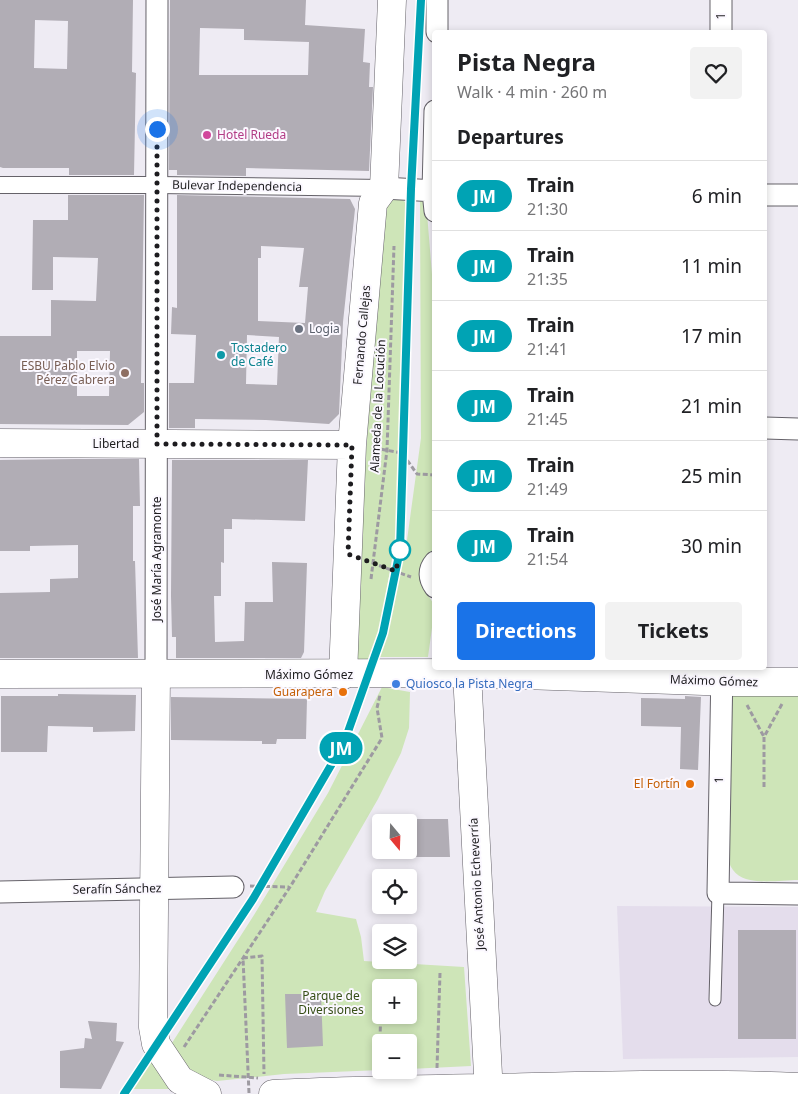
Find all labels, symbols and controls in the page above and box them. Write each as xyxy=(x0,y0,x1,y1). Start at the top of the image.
street label: 1 xyxy=(712,13,729,19)
text: Pista Negra xyxy=(457,45,596,78)
button: heart xyxy=(690,47,742,99)
text: Walk · 4 min · 260 m xyxy=(457,81,607,103)
your location xyxy=(145,117,170,142)
text: Departures xyxy=(457,124,564,150)
place label: Hotel Rueda xyxy=(217,126,286,143)
marker: Hotel Rueda xyxy=(201,129,213,141)
text: Train xyxy=(527,172,575,198)
street label: Bulevar Independencia xyxy=(172,176,302,195)
text: 6 min xyxy=(692,183,742,209)
text: JM xyxy=(473,184,496,208)
text: 21:30 xyxy=(527,198,568,220)
text: Train xyxy=(527,242,575,268)
text: 11 min xyxy=(681,253,742,279)
text: JM xyxy=(473,254,496,278)
text: 21:35 xyxy=(527,268,568,290)
street label: Fernando Callejas xyxy=(349,284,374,386)
text: Train xyxy=(527,312,575,338)
place label: Logia xyxy=(309,320,340,337)
marker: Logia xyxy=(293,323,305,335)
text: 17 min xyxy=(681,323,742,349)
text: JM xyxy=(473,324,496,348)
text: 21:41 xyxy=(527,338,568,360)
place label: Tostadero de Café xyxy=(231,339,287,370)
street label: Alameda de la Locución xyxy=(366,339,389,473)
marker: Tostadero de Café xyxy=(215,349,227,361)
place label: ESBU Pablo Elvio Pérez Cabrera xyxy=(21,357,115,388)
marker: ESBU Pablo Elvio Pérez Cabrera xyxy=(119,367,131,379)
text: Train xyxy=(527,382,575,408)
text: 21 min xyxy=(681,393,742,419)
text: JM xyxy=(473,394,496,418)
text: 21:45 xyxy=(527,408,568,430)
street label: Libertad xyxy=(93,435,139,452)
text: Train xyxy=(527,452,575,478)
text: 25 min xyxy=(681,463,742,489)
text: JM xyxy=(473,464,496,488)
text: 21:49 xyxy=(527,478,568,500)
street label: José María Agramonte xyxy=(148,496,165,623)
text: Train xyxy=(527,522,575,548)
text: 30 min xyxy=(681,533,742,559)
text: JM xyxy=(473,534,496,558)
unlabelled marker xyxy=(389,539,411,561)
text: 21:54 xyxy=(527,548,568,570)
button: Directions xyxy=(457,602,595,660)
button: Tickets xyxy=(605,602,742,660)
street label: Máximo Gómez xyxy=(265,666,353,683)
street label: Máximo Gómez xyxy=(670,670,759,691)
place label: Quiosco la Pista Negra xyxy=(406,675,533,692)
marker: Quiosco la Pista Negra xyxy=(390,678,402,690)
place label: Guarapera xyxy=(273,683,333,700)
marker: Guarapera xyxy=(337,686,349,698)
line badge: JM xyxy=(318,732,364,764)
text: JM xyxy=(330,736,352,760)
place label: El Fortín xyxy=(634,775,680,792)
street label: 1 xyxy=(710,776,727,784)
marker: El Fortín xyxy=(684,778,696,790)
north arrow xyxy=(372,814,418,859)
map controls xyxy=(372,814,417,1079)
street label: José Antonio Echeverría xyxy=(465,817,489,952)
button: locate xyxy=(372,869,417,914)
street label: Serafín Sánchez xyxy=(72,879,162,898)
button: layers xyxy=(372,924,417,969)
button: + xyxy=(372,979,417,1024)
park label: Parque de Diversiones xyxy=(298,987,364,1018)
button: − xyxy=(372,1034,417,1079)

